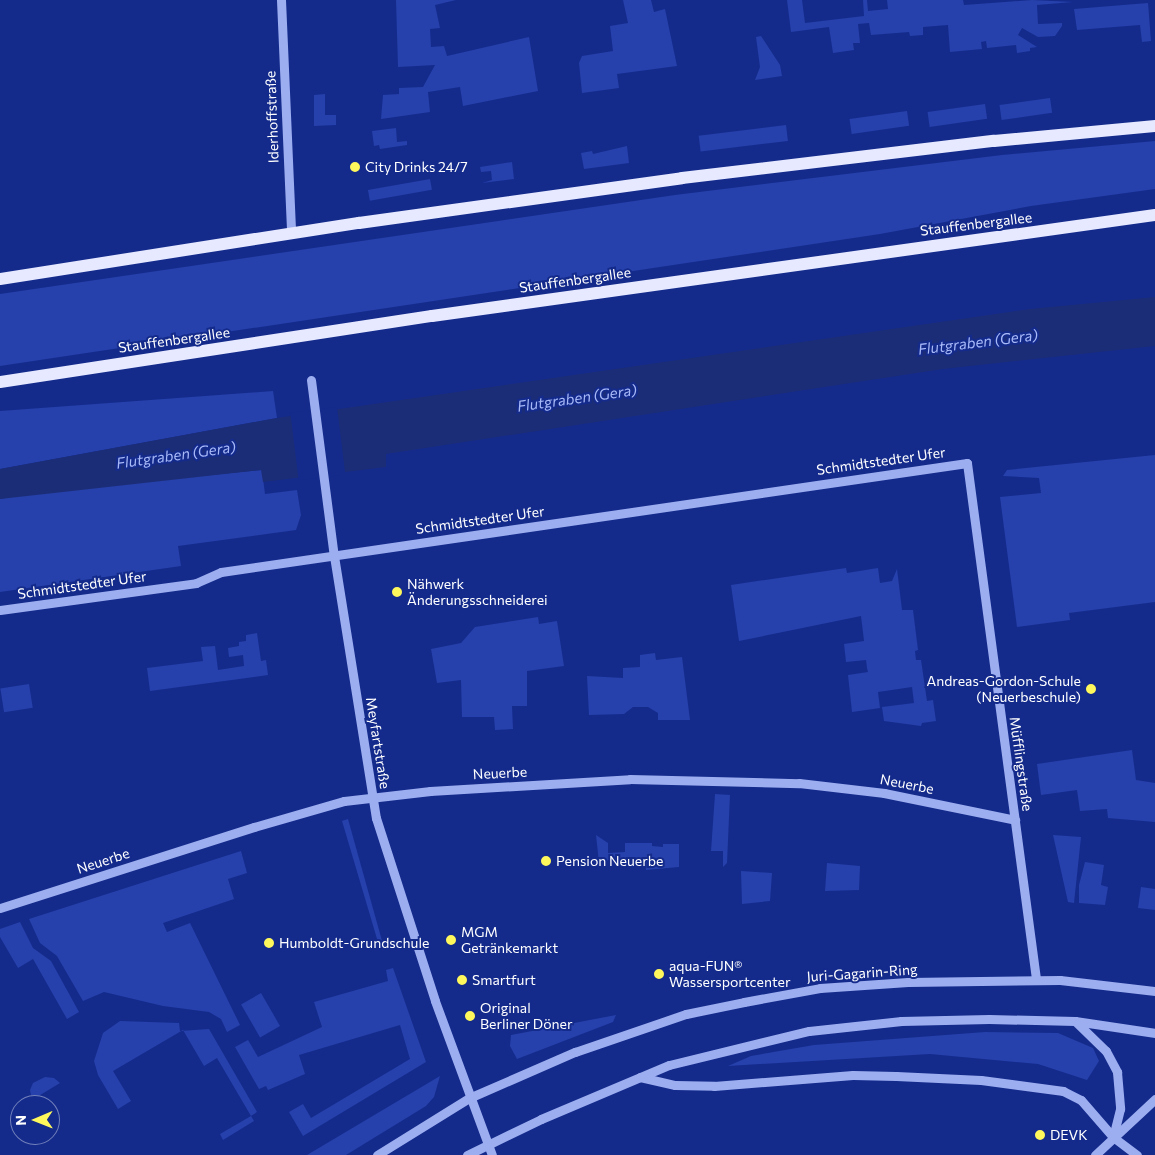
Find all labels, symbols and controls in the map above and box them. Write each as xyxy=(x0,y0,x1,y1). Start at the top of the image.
street label: Iderhoffstraße xyxy=(262,70,282,164)
place label: City Drinks 24/7 xyxy=(365,159,468,175)
marker: City Drinks 24/7 xyxy=(349,161,361,173)
street label: Stauffenbergallee xyxy=(919,209,1033,239)
street label: Stauffenbergallee xyxy=(518,264,632,296)
street label: Stauffenbergallee xyxy=(117,324,231,356)
water label: Flutgraben (Gera) xyxy=(917,326,1039,358)
water label: Flutgraben (Gera) xyxy=(516,381,638,415)
water label: Flutgraben (Gera) xyxy=(115,438,237,472)
street label: Schmidtstedter Ufer xyxy=(816,444,946,478)
street label: Schmidtstedter Ufer xyxy=(415,503,545,537)
street label: Schmidtstedter Ufer xyxy=(17,568,147,602)
place label: Nähwerk Änderungsschneiderei xyxy=(407,576,548,608)
marker: Nähwerk Änderungsschneiderei xyxy=(391,586,403,598)
place label: Andreas-Gordon-Schule (Neuerbeschule) xyxy=(927,673,1081,706)
marker: Andreas-Gordon-Schule (Neuerbeschule) xyxy=(1085,683,1097,695)
street label: Meyfartstraße xyxy=(362,696,394,790)
street label: Müfflingstraße xyxy=(1006,716,1036,812)
street label: Neuerbe xyxy=(472,763,528,783)
street label: Neuerbe xyxy=(879,771,935,797)
street label: Neuerbe xyxy=(75,845,131,877)
place label: Pension Neuerbe xyxy=(556,853,663,869)
marker: Pension Neuerbe xyxy=(540,855,552,867)
place label: MGM Getränkemarkt xyxy=(461,924,558,956)
marker: MGM Getränkemarkt xyxy=(445,934,457,946)
place label: Humboldt-Grundschule xyxy=(279,935,429,951)
marker: Humboldt-Grundschule xyxy=(263,937,275,949)
place label: aqua-FUN® Wassersportcenter xyxy=(669,958,791,990)
street label: Juri-Gagarin-Ring xyxy=(806,961,918,985)
marker: aqua-FUN® Wassersportcenter xyxy=(653,968,665,980)
place label: Smartfurt xyxy=(472,972,536,988)
marker: Smartfurt xyxy=(456,974,468,986)
place label: Original Berliner Döner xyxy=(480,1000,573,1032)
marker: Original Berliner Döner xyxy=(464,1010,476,1022)
north arrow xyxy=(10,1095,60,1145)
text: N xyxy=(12,1115,29,1126)
place label: DEVK xyxy=(1050,1127,1088,1143)
marker: DEVK xyxy=(1034,1129,1046,1141)

